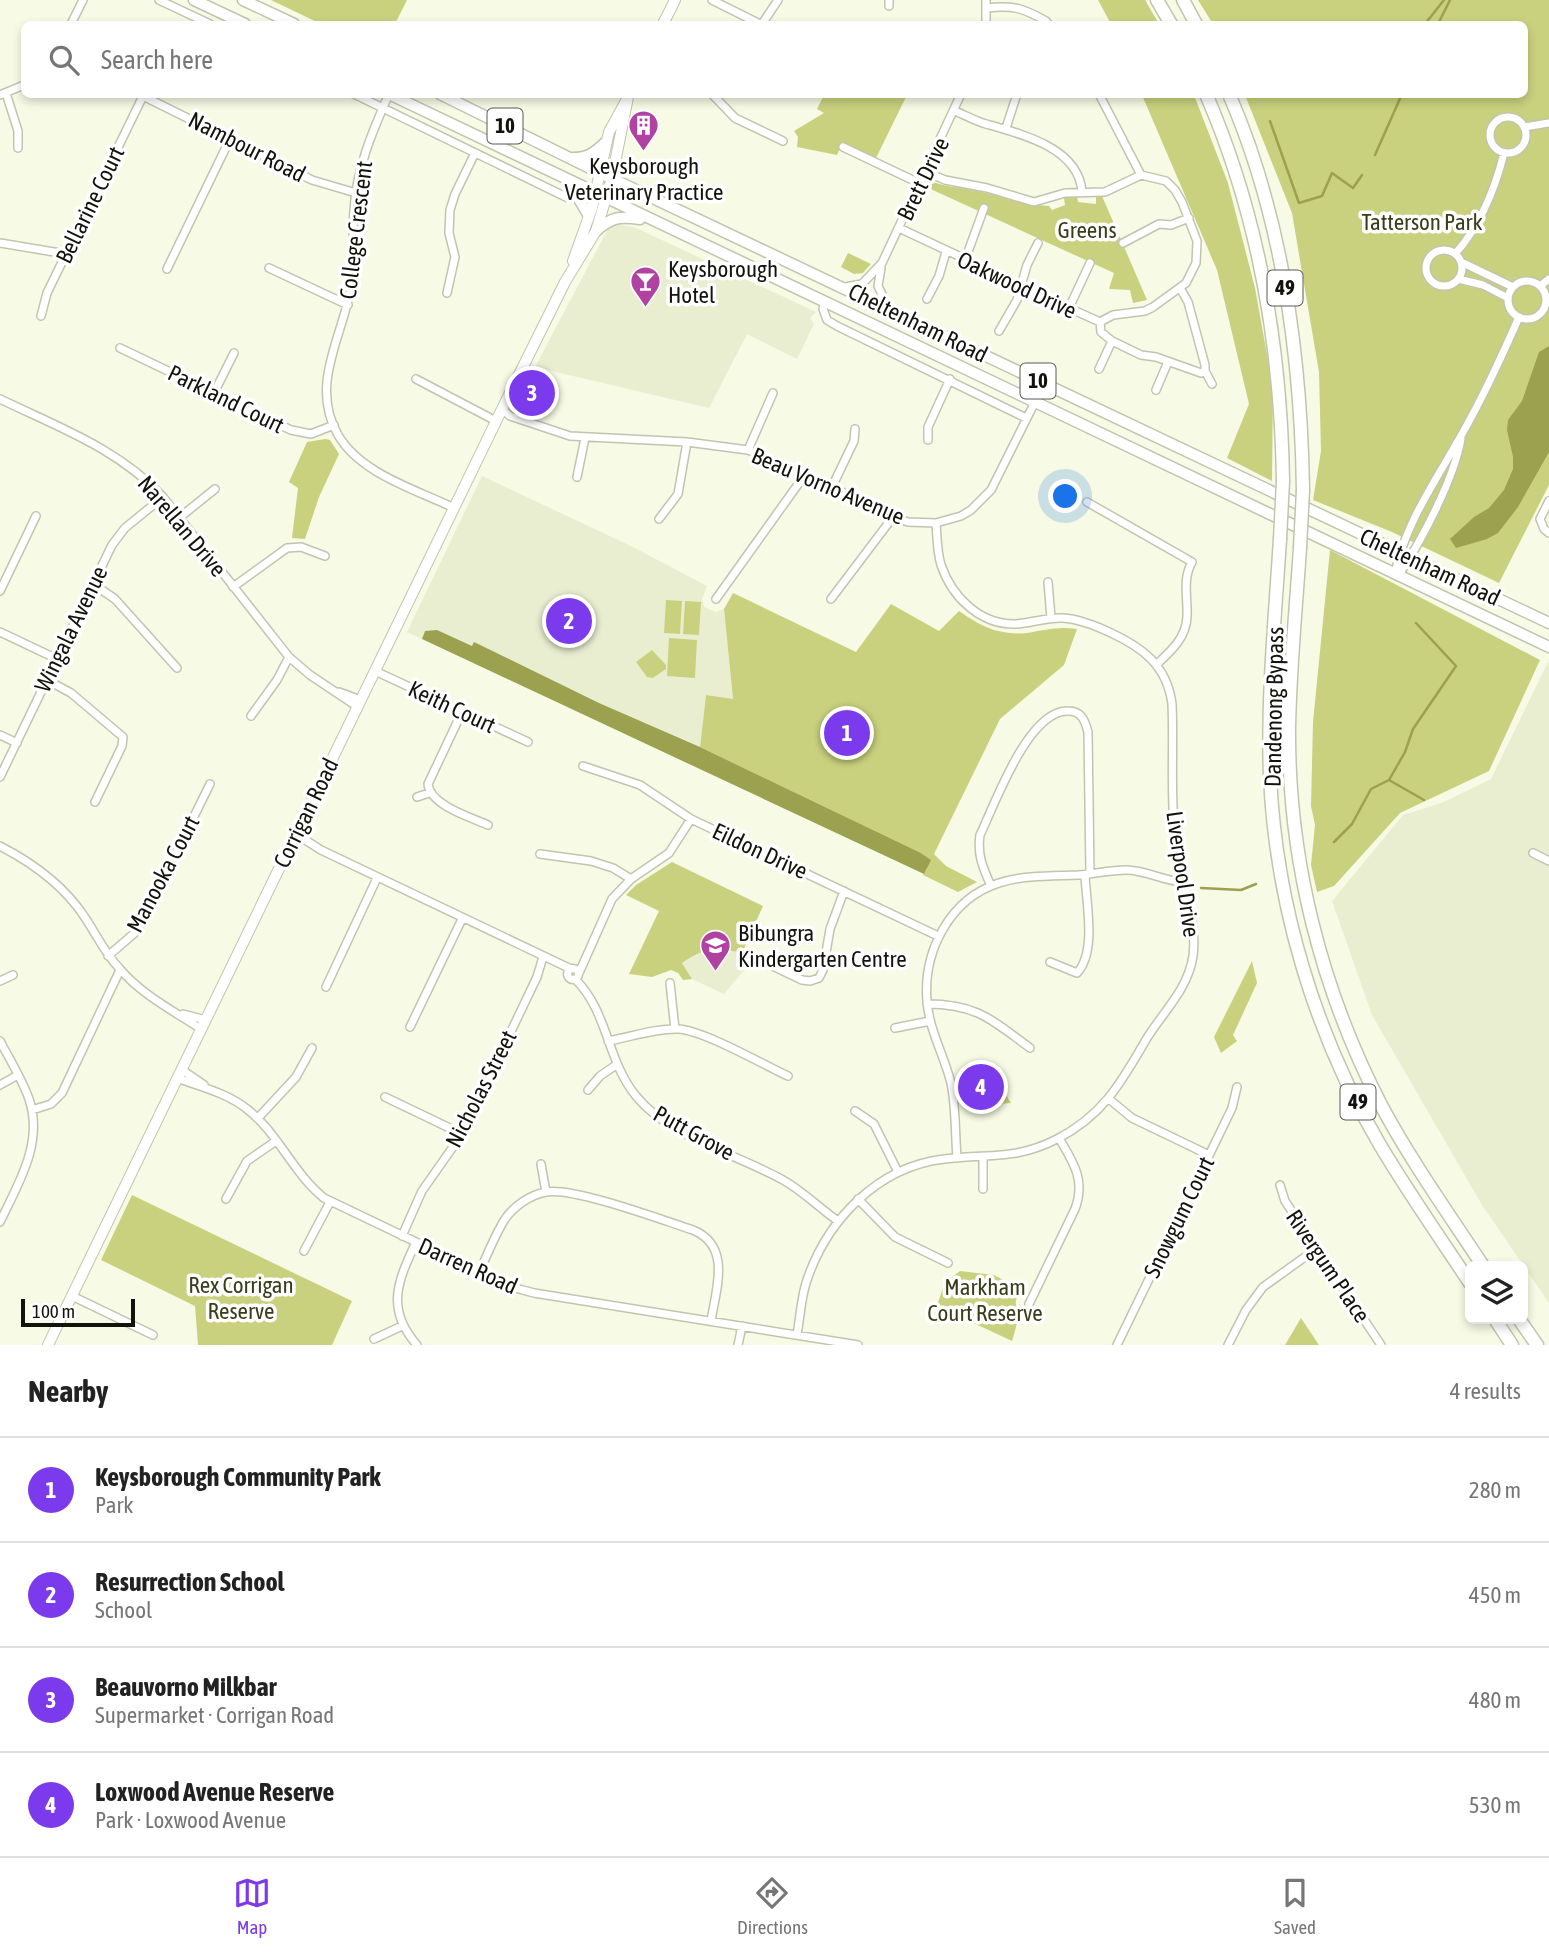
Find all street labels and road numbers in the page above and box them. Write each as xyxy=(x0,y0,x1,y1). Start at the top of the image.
street label: Nambour Road xyxy=(184,106,310,188)
road number: 10 xyxy=(488,108,522,144)
street label: Brett Drive xyxy=(892,133,954,225)
street label: Bellarine Court xyxy=(51,142,129,268)
street label: College Crescent xyxy=(335,159,377,301)
street label: Oakwood Drive xyxy=(953,246,1081,324)
road number: 49 xyxy=(1268,270,1302,306)
street label: Cheltenham Road xyxy=(844,278,992,368)
street label: Parkland Court xyxy=(164,360,288,438)
road number: 10 xyxy=(1020,364,1056,398)
street label: Beau Vorno Avenue xyxy=(748,442,908,530)
street label: Narellan Drive xyxy=(132,470,232,582)
street label: Cheltenham Road xyxy=(1356,523,1504,611)
street label: Wingala Avenue xyxy=(29,562,113,696)
street label: Dandenong Bypass xyxy=(1260,627,1288,787)
street label: Keith Court xyxy=(404,676,500,738)
street label: Corrigan Road xyxy=(268,754,344,872)
street label: Liverpool Drive xyxy=(1161,809,1205,939)
street label: Manooka Court xyxy=(121,811,205,937)
street label: Eildon Drive xyxy=(708,818,812,884)
street label: Nicholas Street xyxy=(440,1026,522,1152)
road number: 49 xyxy=(1340,1084,1376,1120)
street label: Putt Grove xyxy=(649,1100,739,1166)
street label: Snowgum Court xyxy=(1139,1152,1219,1282)
street label: Rivergum Place xyxy=(1281,1205,1375,1327)
street label: Darren Road xyxy=(414,1233,522,1299)

